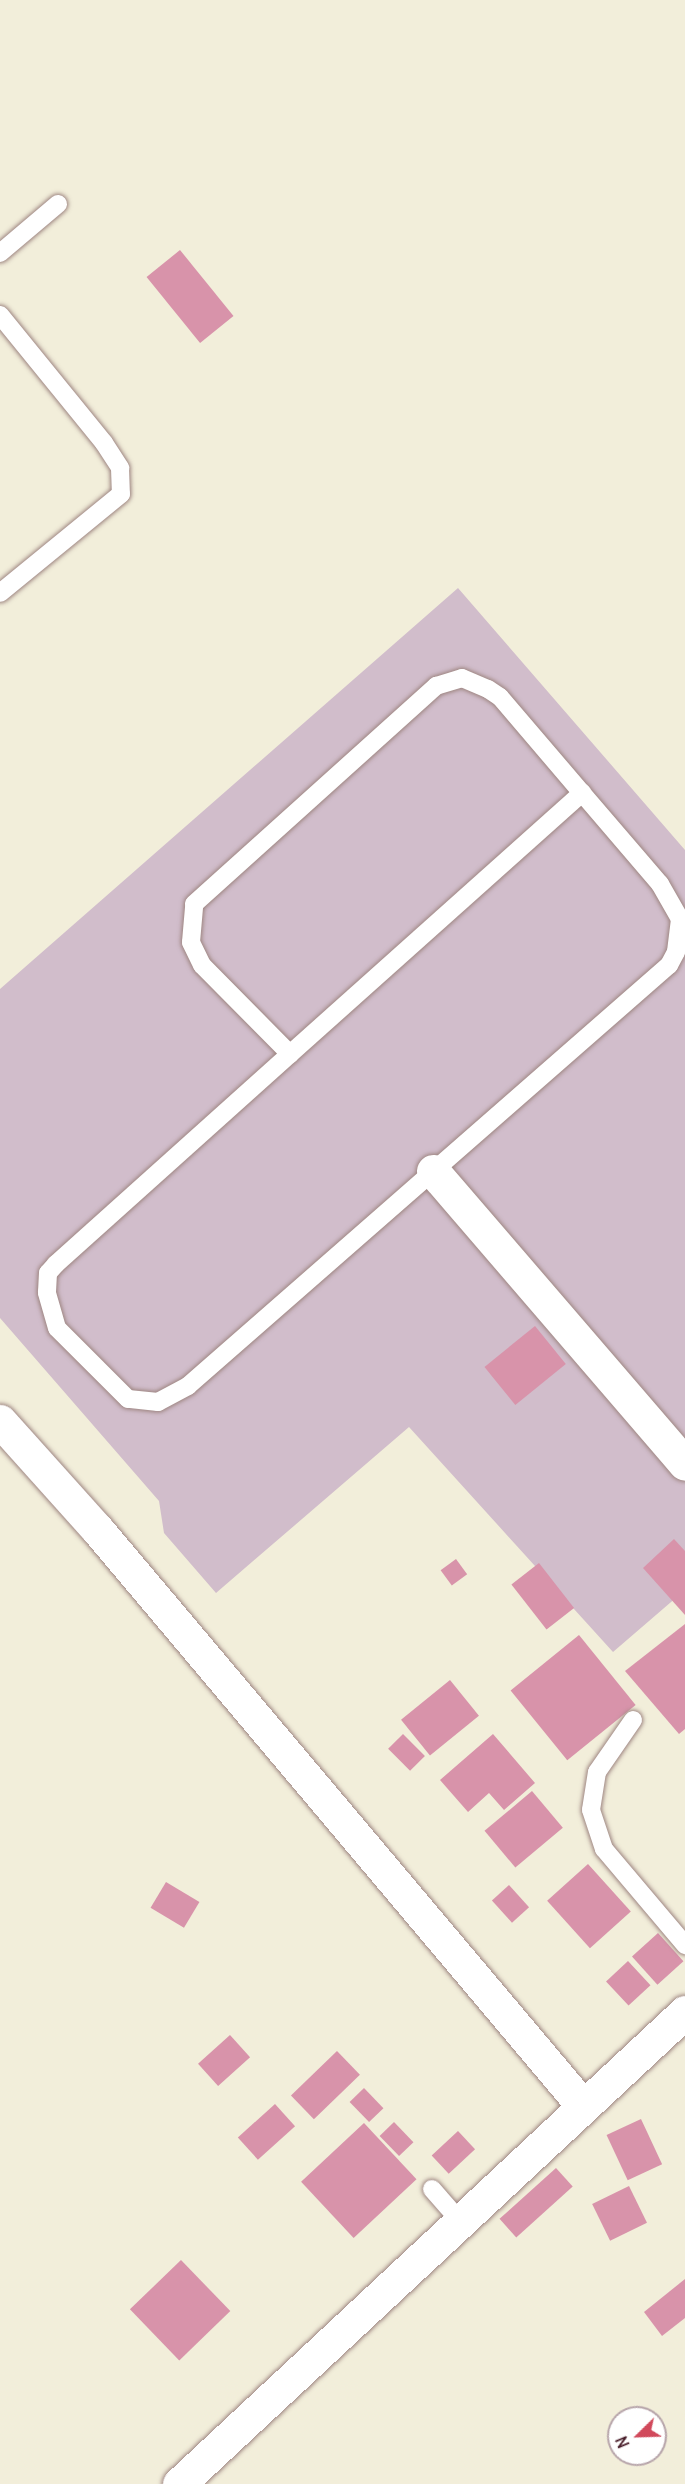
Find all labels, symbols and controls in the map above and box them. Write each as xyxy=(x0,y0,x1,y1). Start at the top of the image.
north arrow xyxy=(607,2406,667,2466)
text: N xyxy=(611,2433,634,2451)

